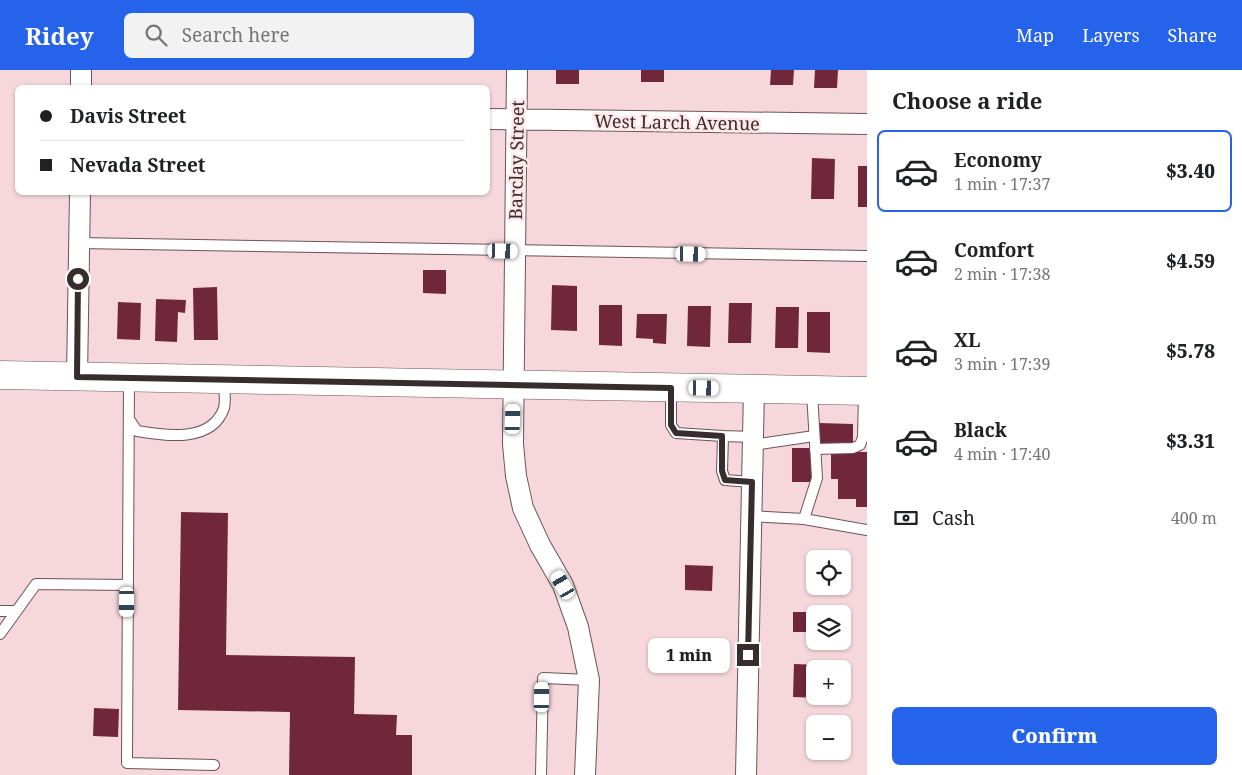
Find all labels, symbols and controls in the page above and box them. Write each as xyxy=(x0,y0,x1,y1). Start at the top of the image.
search box xyxy=(124,13,474,58)
text: Ridey xyxy=(25,19,94,52)
icon: search xyxy=(142,21,170,49)
text: Search here xyxy=(182,22,290,48)
text: Map xyxy=(1016,23,1054,47)
text: Layers xyxy=(1082,23,1140,47)
text: Share xyxy=(1168,23,1217,47)
text: Choose a ride xyxy=(892,85,1042,115)
street label: Barclay Street xyxy=(503,100,529,220)
text: Davis Street xyxy=(70,103,186,129)
street label: West Larch Avenue xyxy=(594,109,760,135)
text: Economy xyxy=(954,147,1042,173)
icon: car xyxy=(894,149,939,194)
text: Nevada Street xyxy=(70,152,206,178)
text: $3.40 xyxy=(1166,158,1215,184)
text: 1 min · 17:37 xyxy=(954,173,1050,195)
text: Comfort xyxy=(954,237,1034,263)
icon: car xyxy=(894,239,939,284)
car xyxy=(487,243,518,259)
car xyxy=(675,246,706,262)
text: $4.59 xyxy=(1166,248,1215,274)
text: 2 min · 17:38 xyxy=(954,263,1050,285)
route start xyxy=(67,268,89,290)
text: XL xyxy=(954,327,980,353)
icon: car xyxy=(894,329,939,374)
text: $5.78 xyxy=(1166,338,1215,364)
text: 3 min · 17:39 xyxy=(954,353,1050,375)
car xyxy=(688,380,719,396)
car xyxy=(504,404,521,434)
text: Black xyxy=(954,417,1007,443)
icon: car xyxy=(894,419,939,464)
text: $3.31 xyxy=(1166,428,1215,454)
text: 4 min · 17:40 xyxy=(954,443,1050,465)
icon: cash xyxy=(892,504,920,532)
text: Cash xyxy=(932,505,975,531)
text: 400 m xyxy=(1171,507,1217,529)
map controls xyxy=(806,550,851,760)
button: locate xyxy=(806,550,851,595)
car xyxy=(549,568,576,602)
car xyxy=(119,587,134,617)
button: layers xyxy=(806,605,851,650)
callout: 1 min xyxy=(648,638,730,672)
text: 1 min xyxy=(666,644,712,666)
route end xyxy=(737,644,759,666)
button: + xyxy=(806,660,851,705)
car xyxy=(534,682,549,712)
button: Confirm xyxy=(892,707,1217,765)
button: − xyxy=(806,715,851,760)

